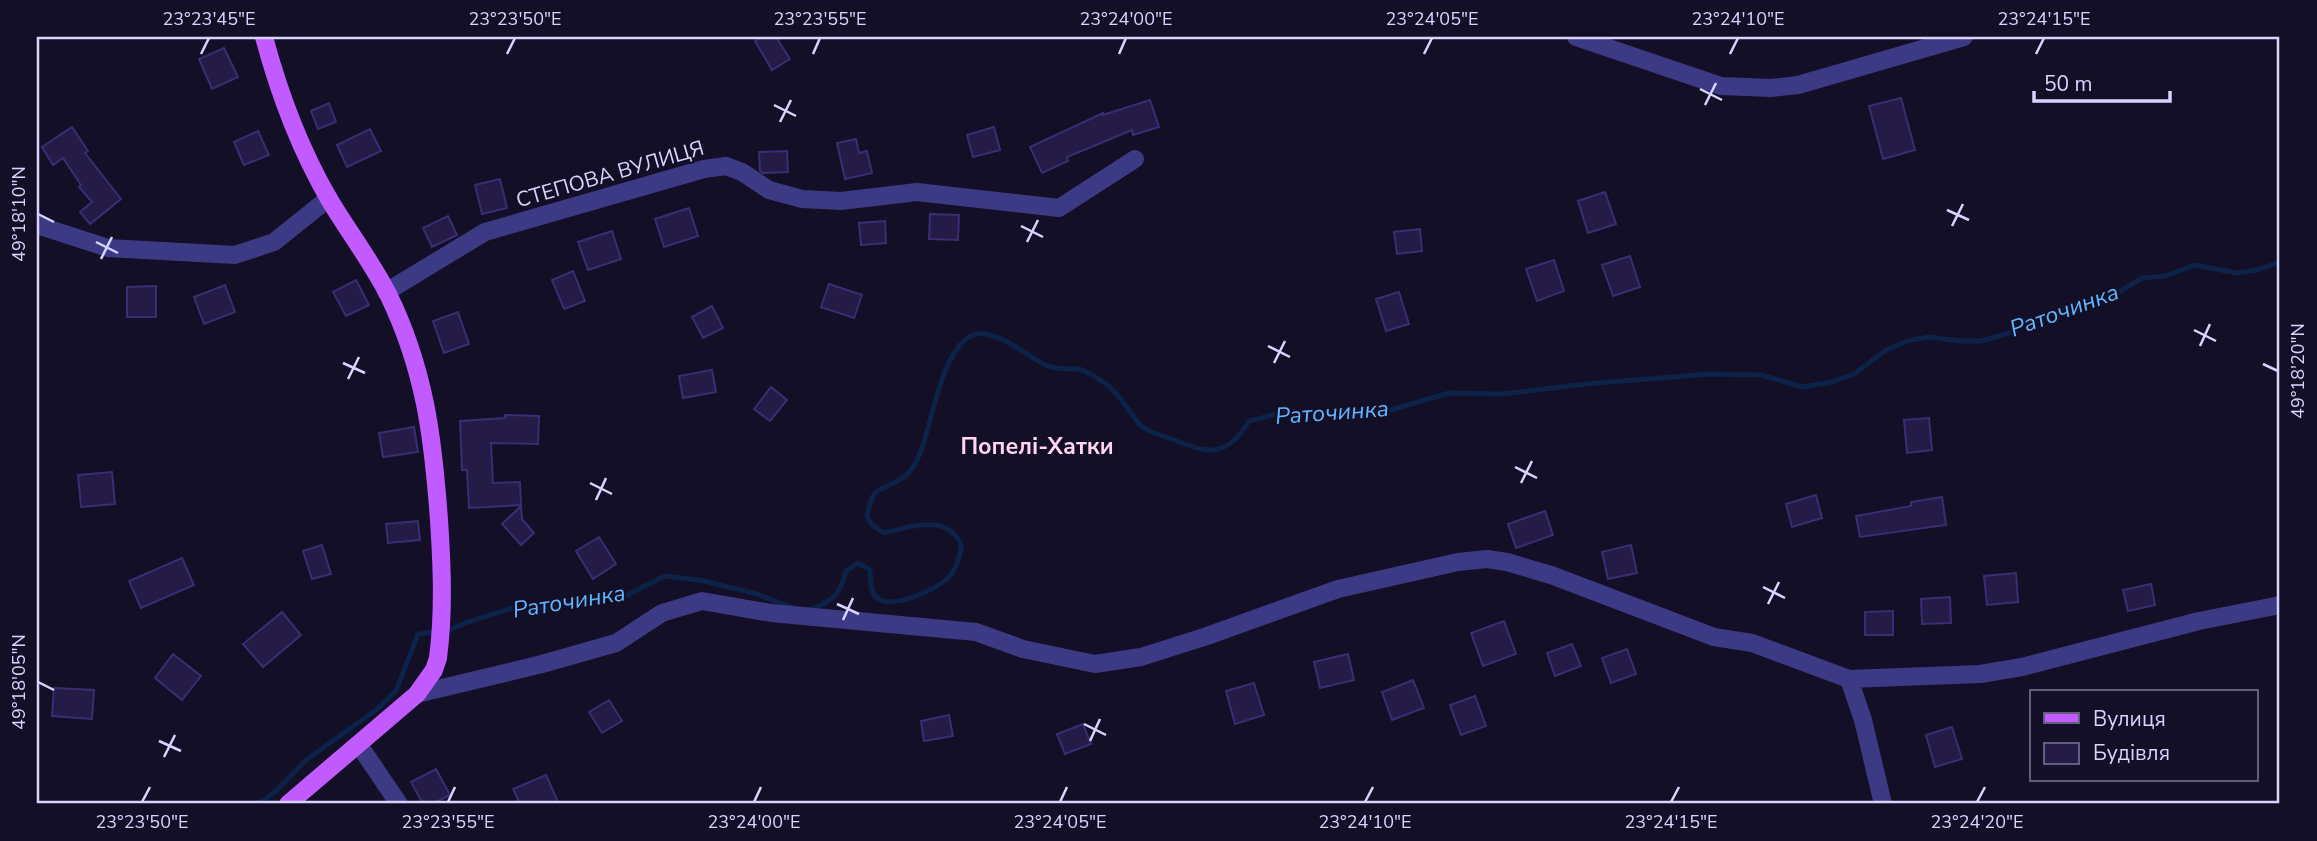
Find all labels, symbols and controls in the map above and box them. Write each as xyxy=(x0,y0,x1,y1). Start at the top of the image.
text: 23°23'45"E xyxy=(163,7,256,31)
text: 23°23'50"E xyxy=(469,7,562,31)
text: 23°23'55"E xyxy=(774,7,867,31)
text: 23°24'00"E xyxy=(1080,7,1173,31)
text: 23°24'05"E xyxy=(1386,7,1479,31)
text: 23°24'10"E xyxy=(1692,7,1785,31)
text: 23°24'15"E xyxy=(1998,7,2091,31)
scale bar xyxy=(2034,60,2170,104)
text: 50 m xyxy=(2044,70,2093,98)
street label: СТЕПОВА ВУЛИЦЯ xyxy=(513,134,707,214)
text: 49°18'10"N xyxy=(7,166,31,262)
water label: Раточинка xyxy=(2005,276,2123,345)
text: 49°18'20"N xyxy=(2286,323,2310,419)
water label: Раточинка xyxy=(1274,393,1390,432)
district label: Попелі-Хатки xyxy=(960,431,1114,462)
water label: Раточинка xyxy=(510,577,628,626)
text: 49°18'05"N xyxy=(7,634,31,730)
legend xyxy=(2030,690,2258,782)
text: Вулиця xyxy=(2093,705,2166,733)
text: Будівля xyxy=(2093,739,2170,767)
text: 23°23'50"E xyxy=(96,810,189,834)
text: 23°23'55"E xyxy=(402,810,495,834)
text: 23°24'00"E xyxy=(708,810,801,834)
text: 23°24'05"E xyxy=(1014,810,1107,834)
text: 23°24'10"E xyxy=(1319,810,1412,834)
text: 23°24'15"E xyxy=(1625,810,1718,834)
text: 23°24'20"E xyxy=(1931,810,2024,834)

